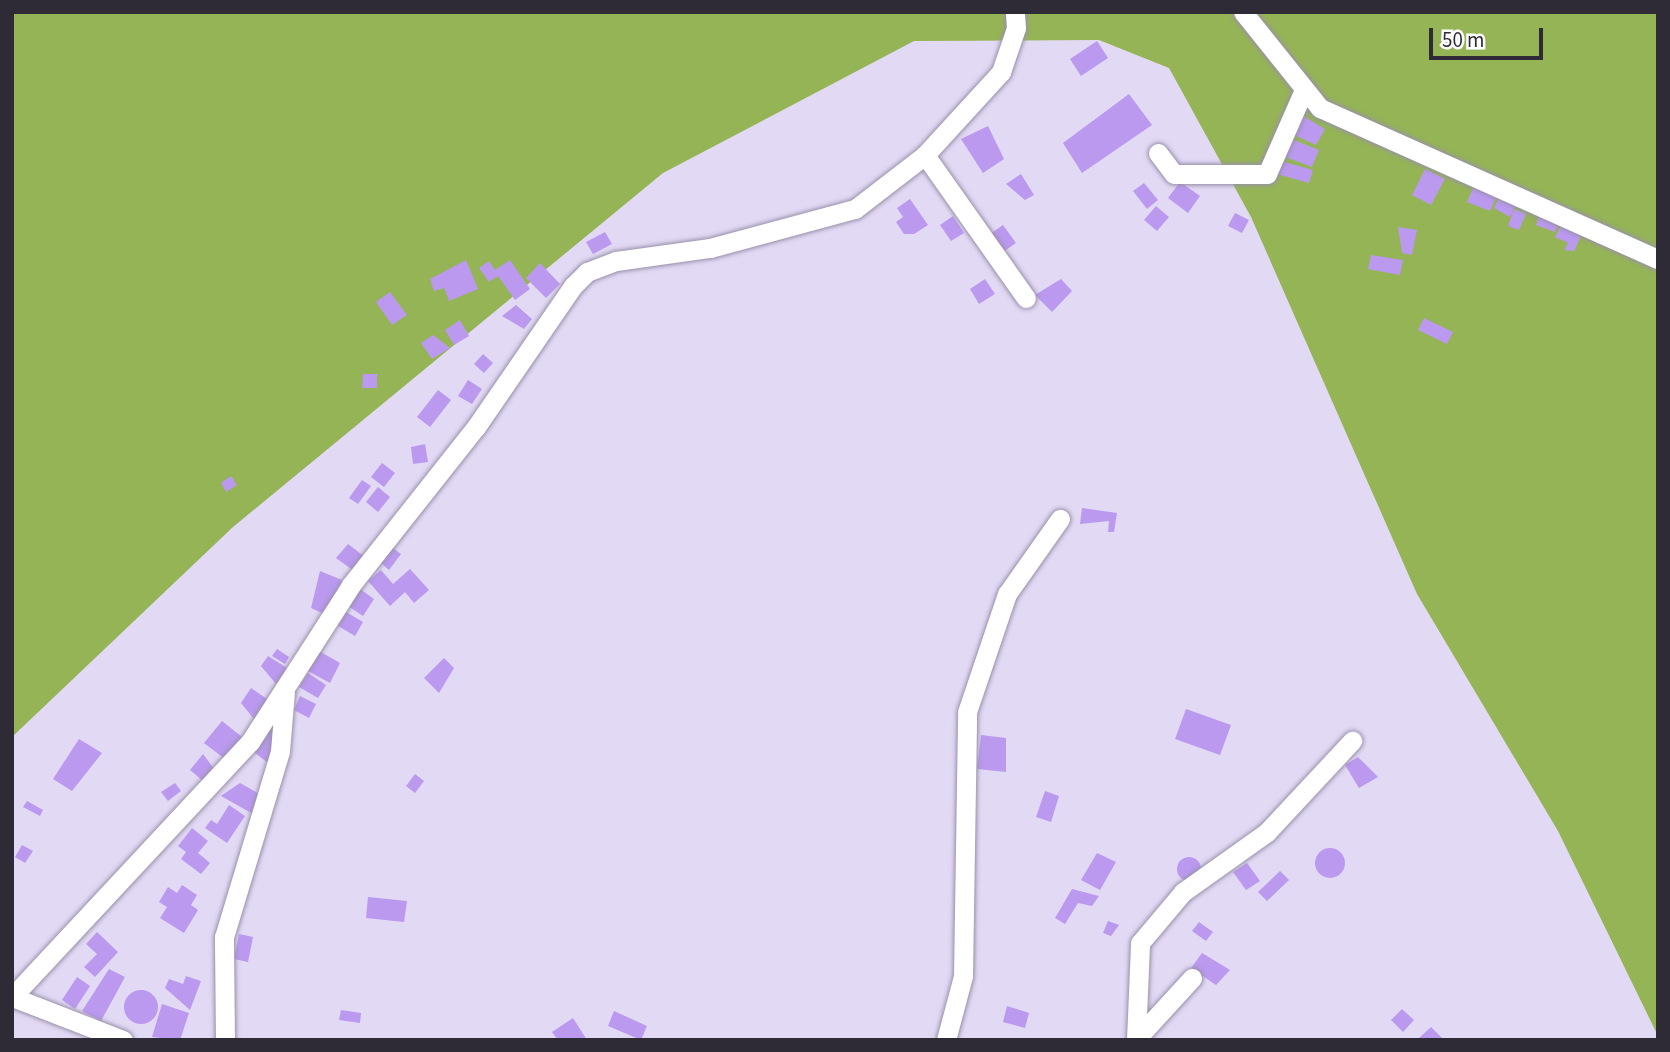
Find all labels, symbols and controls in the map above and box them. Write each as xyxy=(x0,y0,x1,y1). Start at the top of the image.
scale bar xyxy=(1432,14,1546,58)
text: 50 m xyxy=(1442,25,1484,55)

